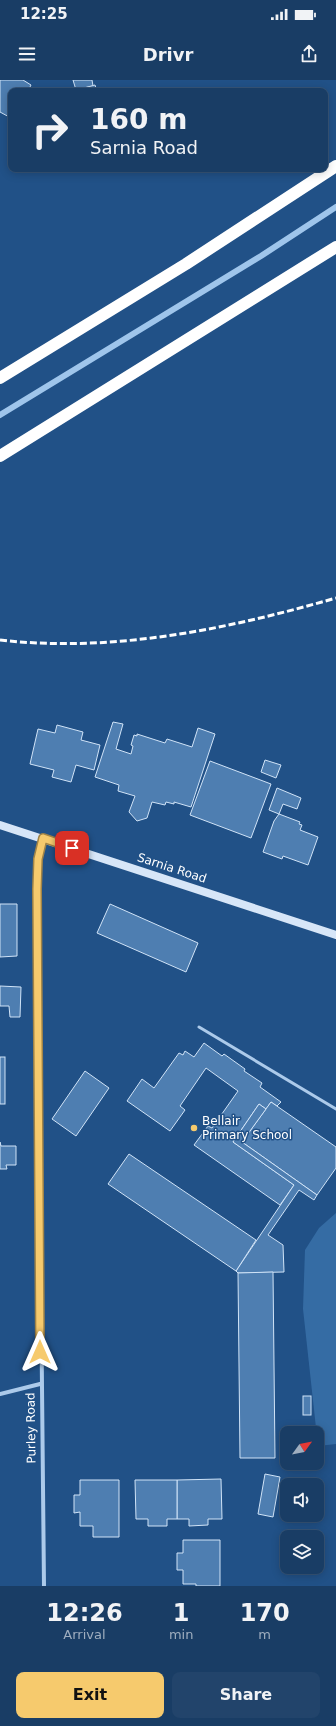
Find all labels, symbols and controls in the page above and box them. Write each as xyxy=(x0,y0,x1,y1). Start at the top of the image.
text: 12:25 xyxy=(20,5,68,23)
icon: menu xyxy=(16,43,38,65)
icon: share xyxy=(298,43,320,65)
text: Drivr xyxy=(143,44,193,65)
text: 160 m xyxy=(90,103,187,136)
icon: right xyxy=(24,104,76,156)
text: Sarnia Road xyxy=(90,137,198,158)
pin xyxy=(55,831,89,865)
icon: arrive xyxy=(61,837,83,859)
street label: Sarnia Road xyxy=(136,850,208,886)
place label: Bellair Primary School xyxy=(202,1114,292,1142)
marker: Bellair Primary School xyxy=(189,1123,199,1133)
position arrow xyxy=(19,1331,61,1373)
street label: Purley Road xyxy=(23,1392,39,1464)
north arrow xyxy=(280,1426,324,1470)
map controls xyxy=(280,1426,324,1574)
button: sound xyxy=(280,1478,324,1522)
button: layers xyxy=(280,1530,324,1574)
text: 12:26 xyxy=(46,1599,123,1627)
text: 1 xyxy=(173,1599,189,1627)
text: 170 xyxy=(240,1599,290,1627)
text: Arrival xyxy=(63,1627,106,1642)
text: min xyxy=(169,1627,193,1642)
text: m xyxy=(258,1627,271,1642)
button: Exit xyxy=(16,1672,164,1718)
button: Share xyxy=(172,1672,320,1718)

